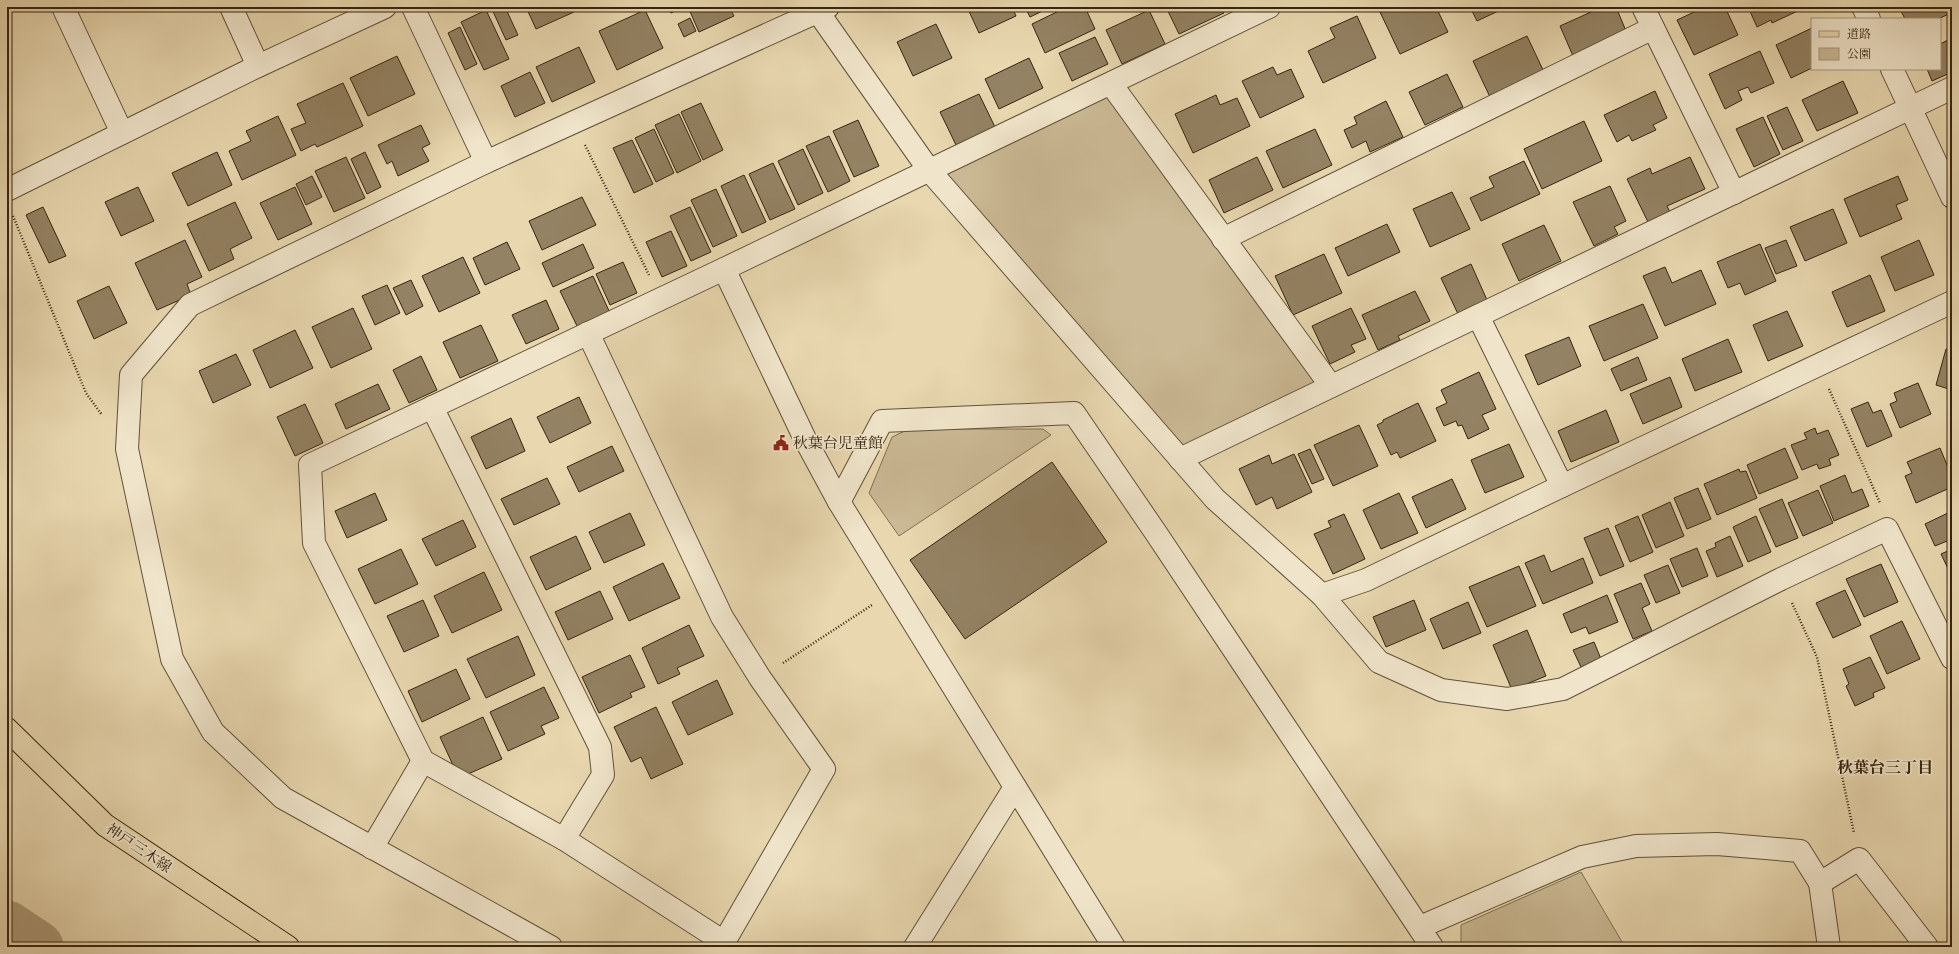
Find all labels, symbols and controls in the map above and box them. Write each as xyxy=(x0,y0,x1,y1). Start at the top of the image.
legend xyxy=(1811,18,1941,70)
text: 道路 xyxy=(1847,26,1871,44)
text: 公園 xyxy=(1847,46,1871,64)
public building icon: 秋葉台児童館 xyxy=(772,434,790,452)
place label: 秋葉台児童館 xyxy=(793,434,883,455)
district label: 秋葉台三丁目 xyxy=(1837,758,1933,781)
street label: 神戸三木線 xyxy=(101,820,175,879)

